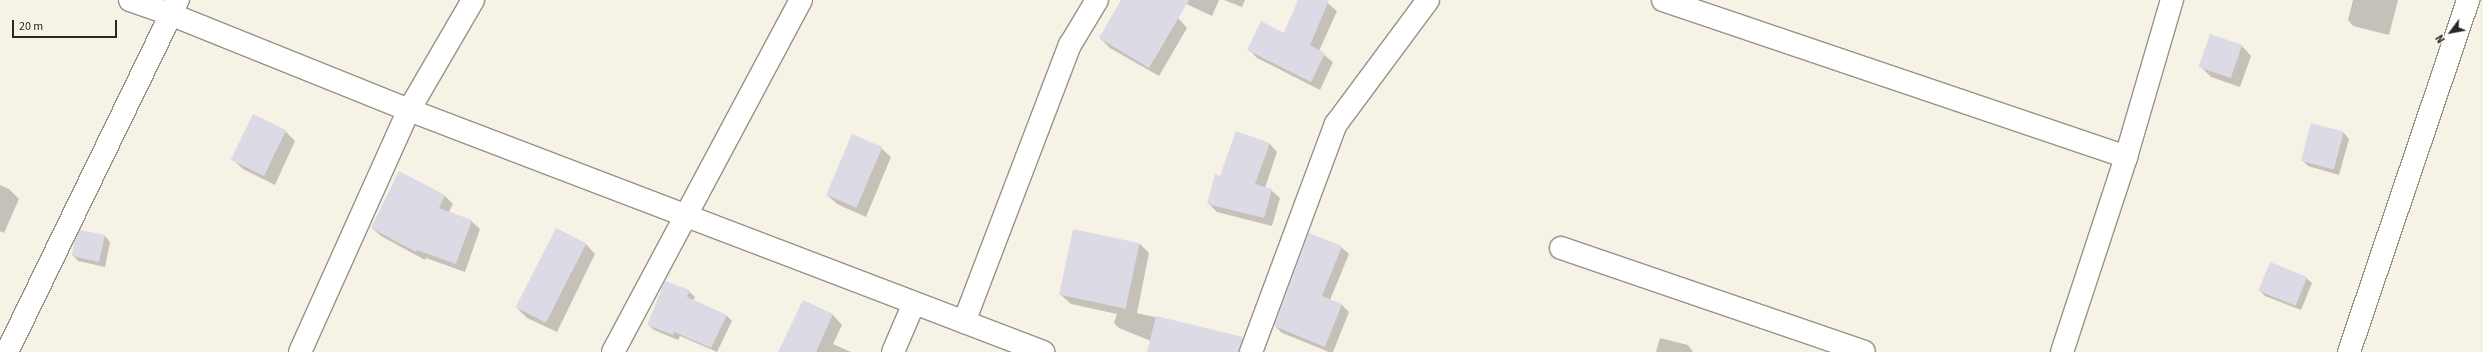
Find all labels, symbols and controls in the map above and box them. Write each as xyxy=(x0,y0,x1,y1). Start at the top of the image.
scale bar xyxy=(14,12,119,38)
north arrow xyxy=(2431,12,2471,52)
text: 20 m xyxy=(19,18,43,35)
text: N xyxy=(2432,32,2449,46)

